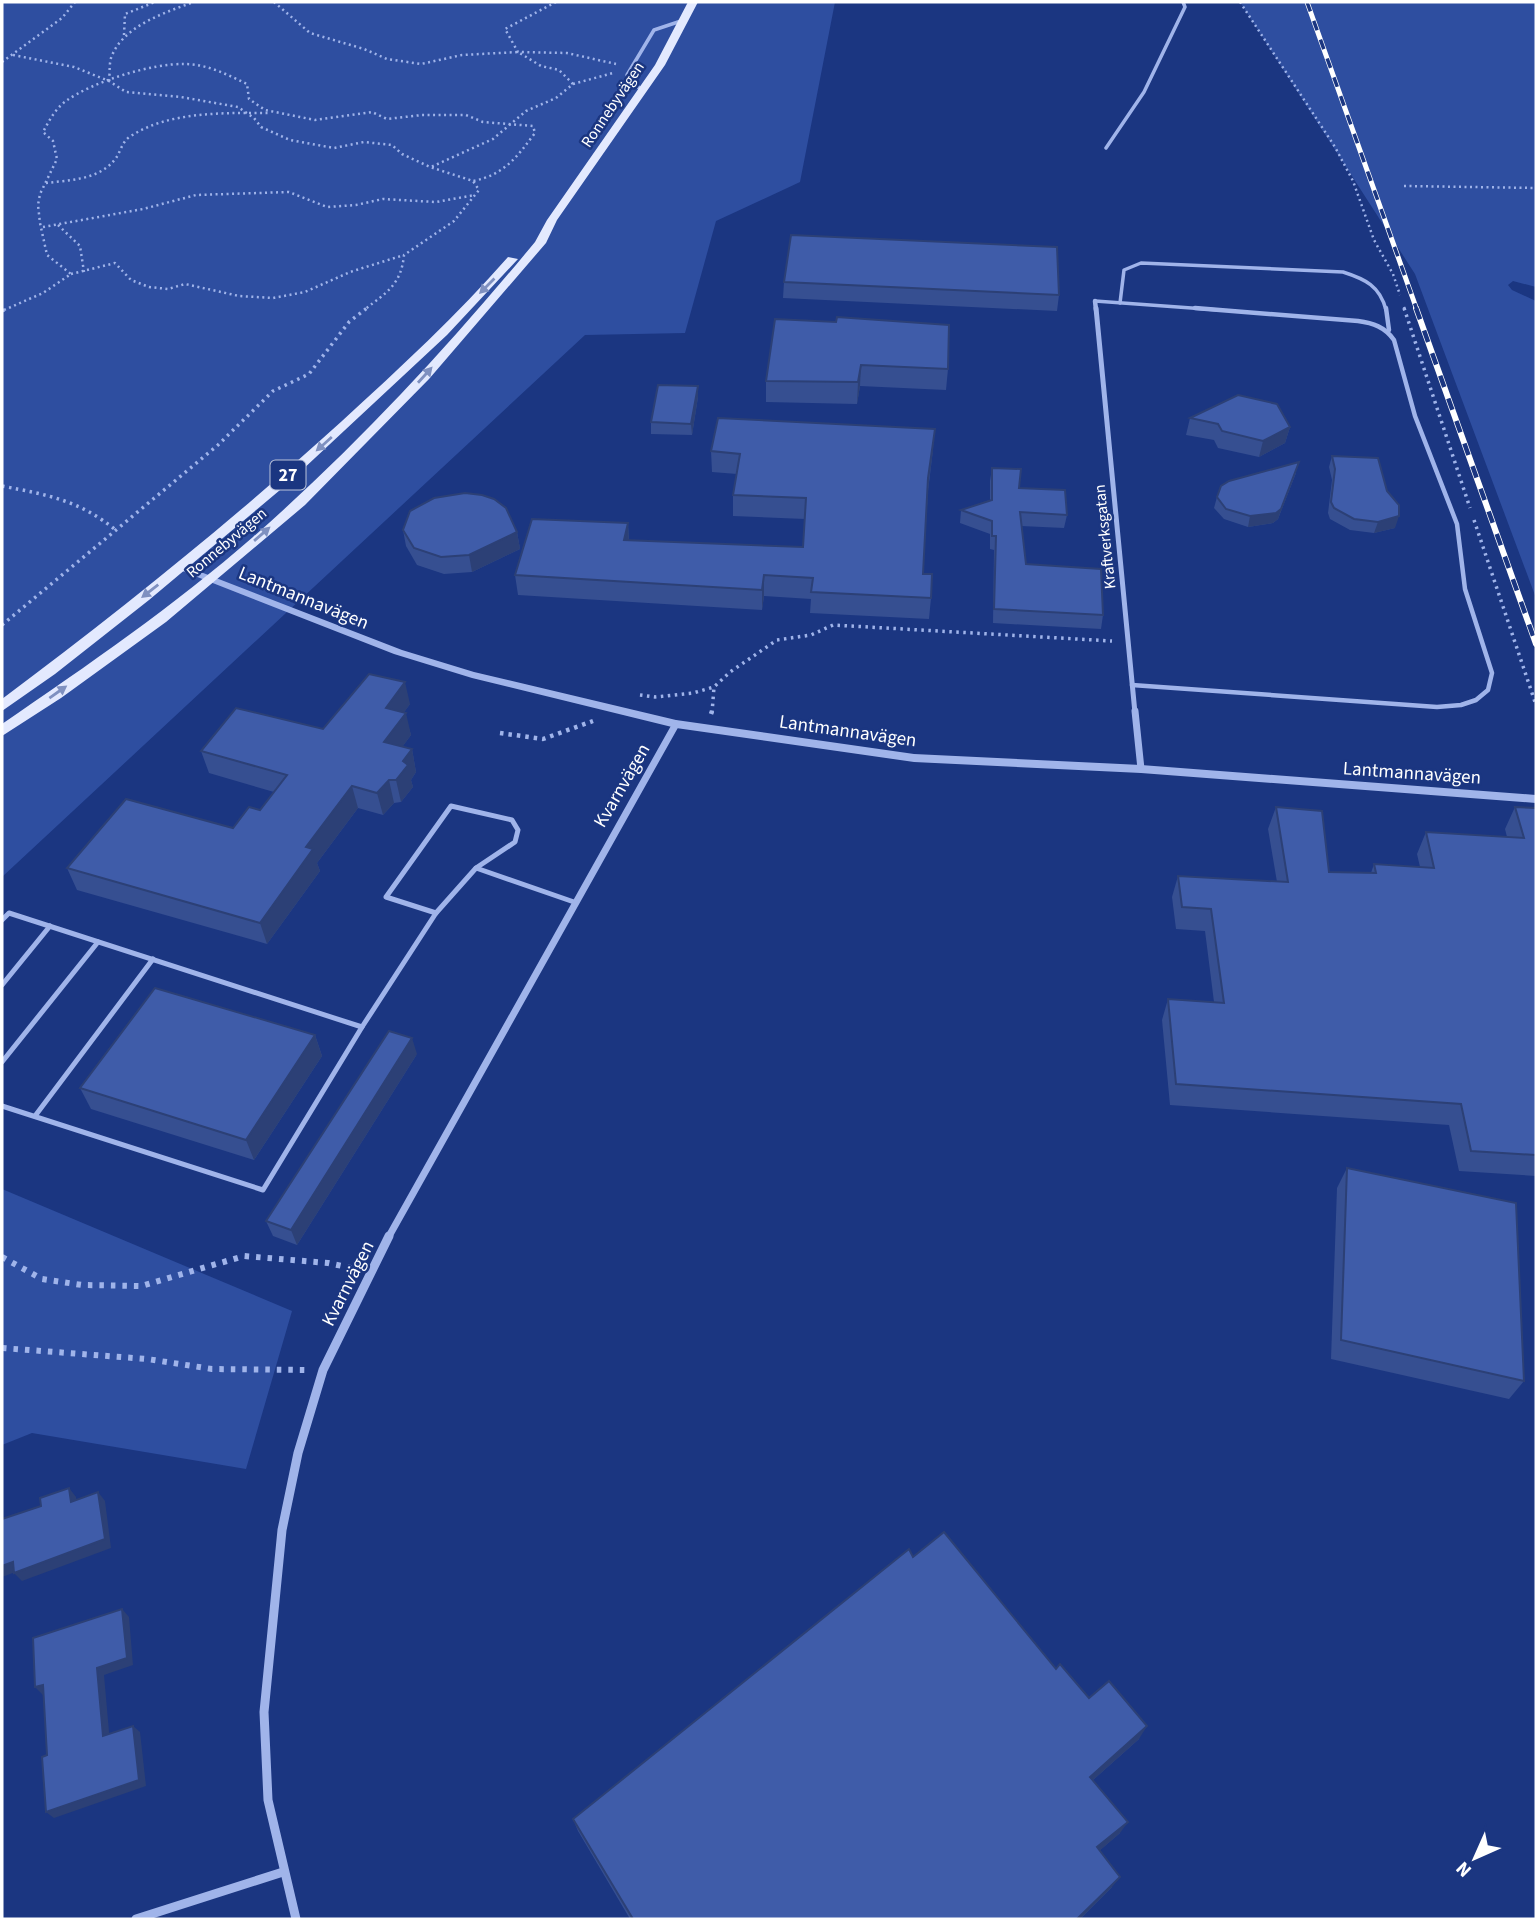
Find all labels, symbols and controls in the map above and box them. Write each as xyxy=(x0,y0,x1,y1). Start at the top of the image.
street label: Ronnebyvägen xyxy=(576,57,650,152)
one-way arrow xyxy=(479,277,496,294)
one-way arrow xyxy=(417,366,433,384)
one-way arrow xyxy=(315,436,333,452)
road number: 27 xyxy=(270,461,306,490)
street label: Kraftverksgatan xyxy=(1089,483,1121,590)
street label: Ronnebyvägen xyxy=(182,502,272,583)
one-way arrow xyxy=(254,527,271,542)
street label: Lantmannavägen xyxy=(234,560,373,637)
one-way arrow xyxy=(141,583,159,597)
one-way arrow xyxy=(49,685,67,699)
street label: Lantmannavägen xyxy=(777,708,918,754)
street label: Kvarnvägen xyxy=(587,739,657,833)
street label: Lantmannavägen xyxy=(1342,755,1482,792)
street label: Kvarnvägen xyxy=(315,1236,381,1331)
north arrow xyxy=(1440,1823,1510,1893)
text: N xyxy=(1450,1855,1478,1883)

